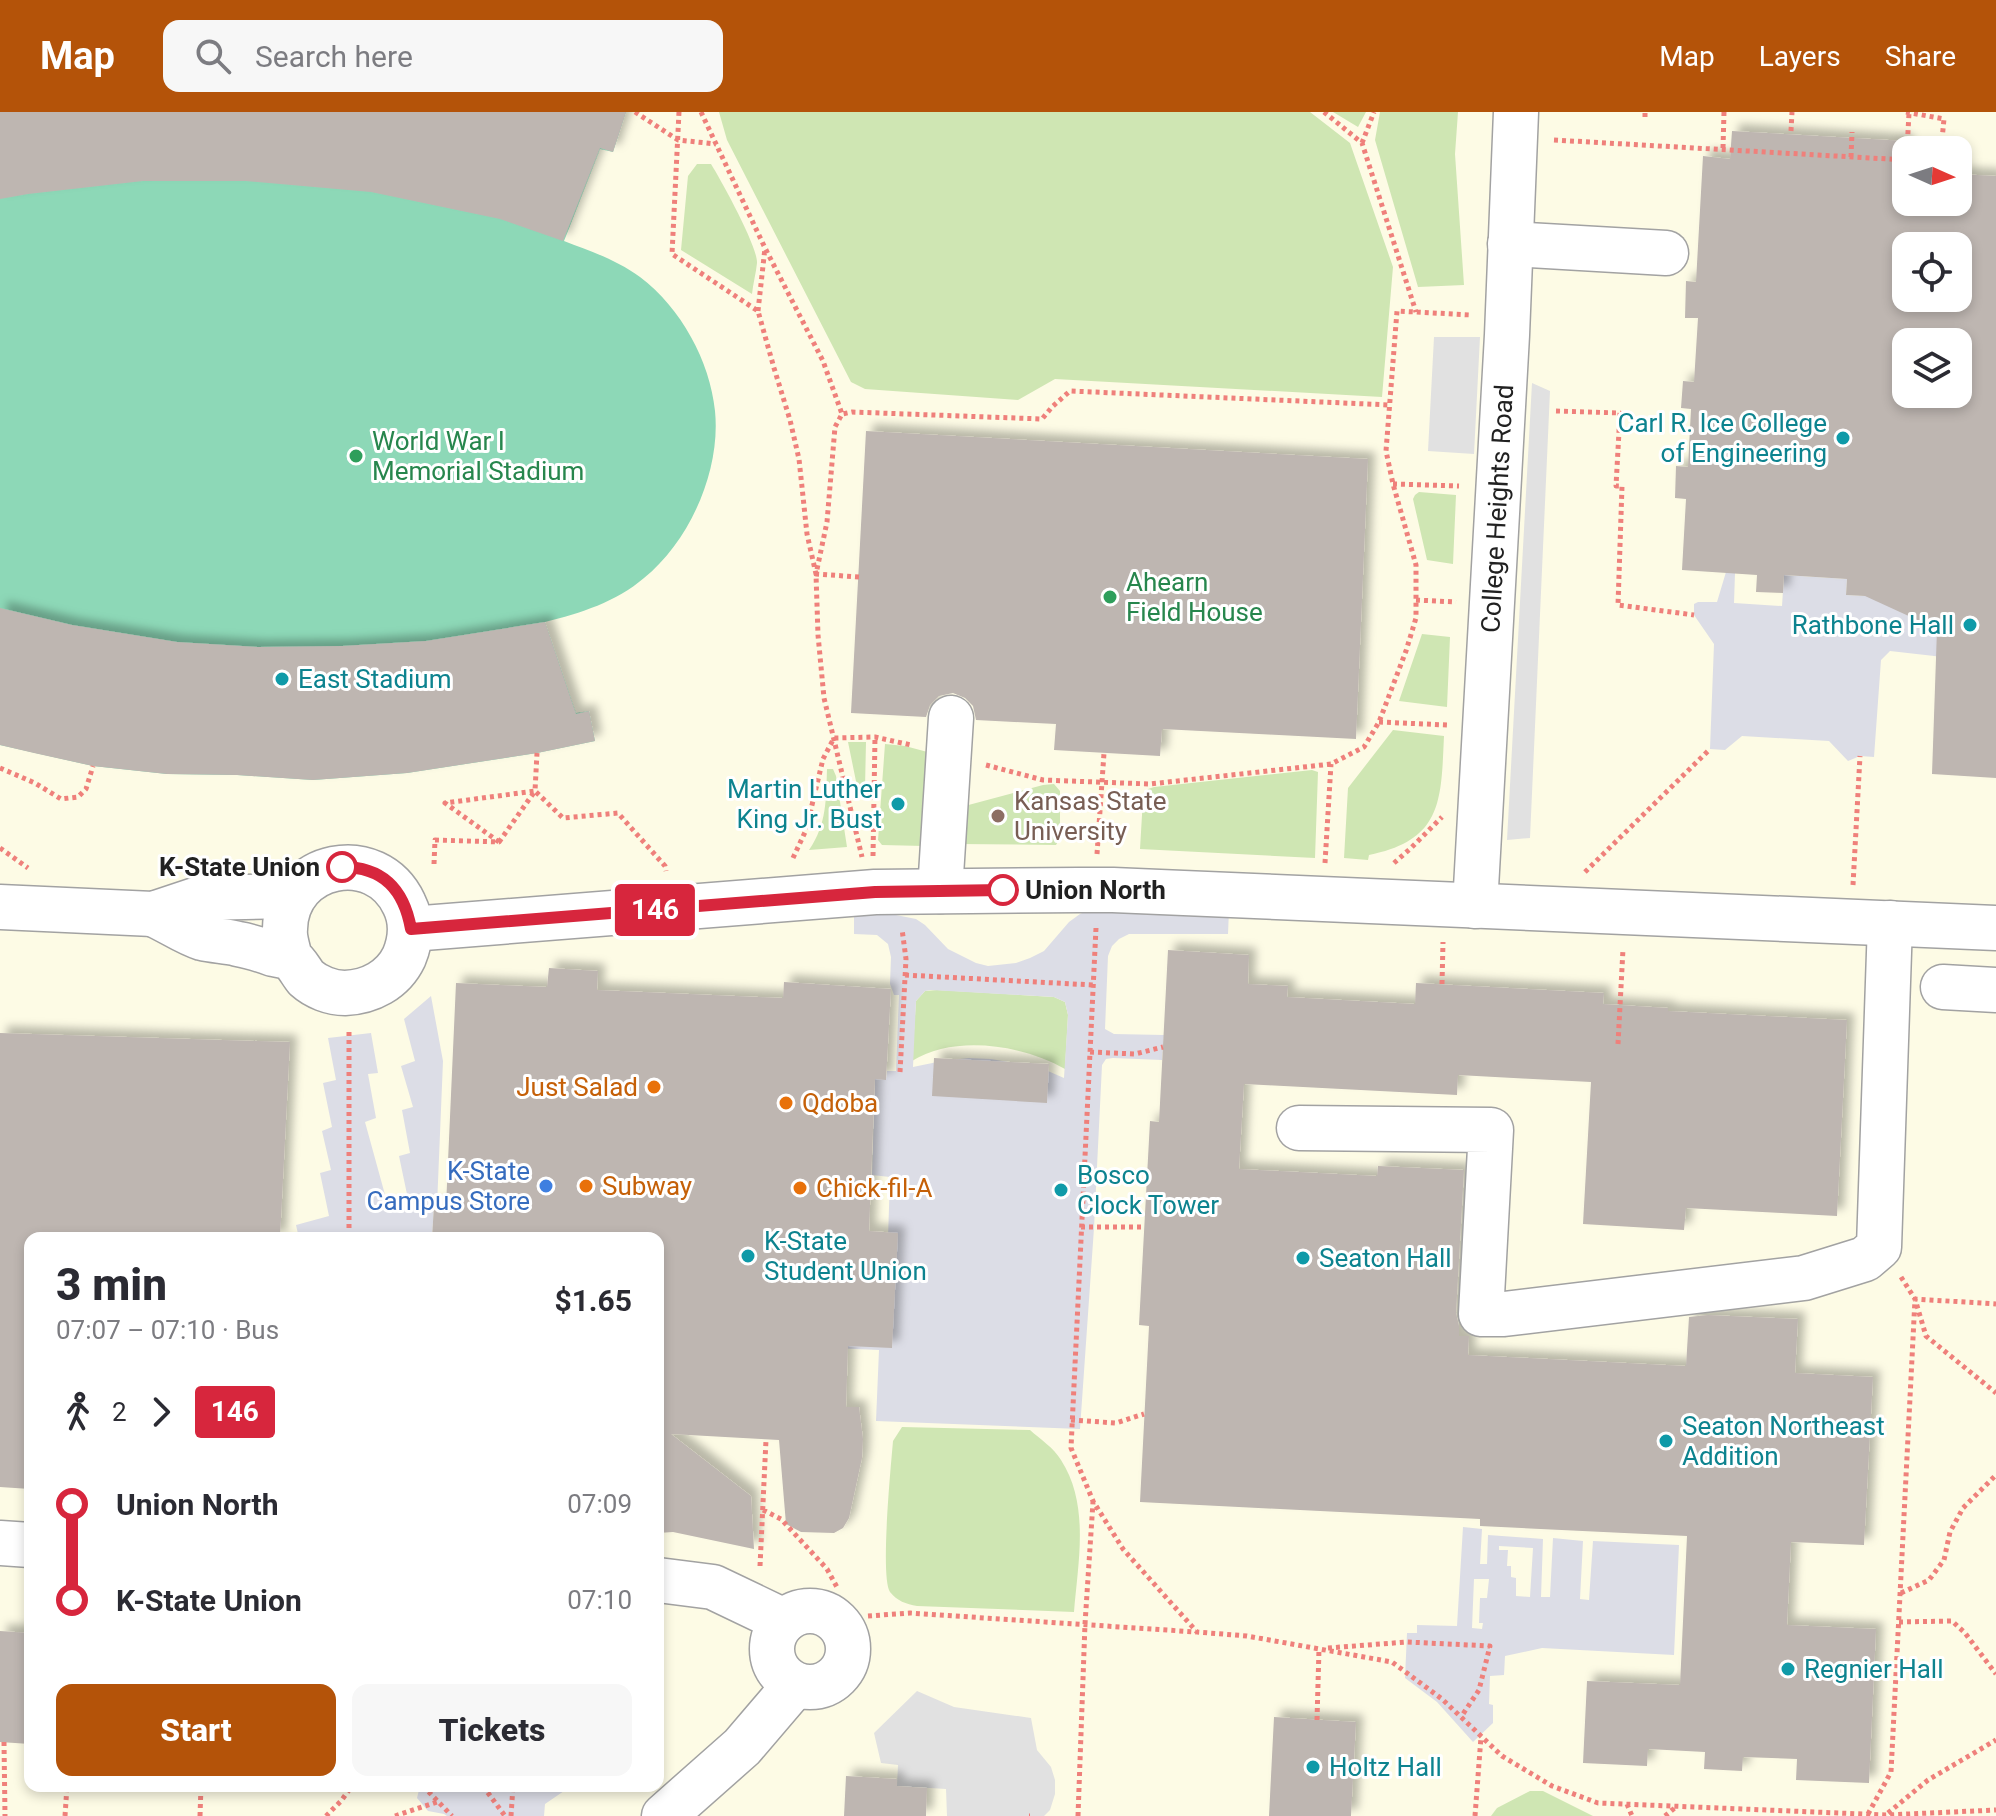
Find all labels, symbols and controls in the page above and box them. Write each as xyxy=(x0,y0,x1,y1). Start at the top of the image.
search box xyxy=(163,20,723,92)
text: Map xyxy=(40,34,115,78)
icon: search xyxy=(191,34,235,78)
text: Search here xyxy=(255,39,413,74)
text: Map xyxy=(1659,40,1715,73)
text: Layers xyxy=(1759,40,1841,73)
text: Share xyxy=(1885,40,1956,73)
north arrow xyxy=(1892,136,1972,216)
map controls xyxy=(1892,136,1972,408)
button: locate xyxy=(1892,232,1972,312)
button: layers xyxy=(1892,328,1972,408)
street label: College Heights Road xyxy=(1475,384,1519,634)
place label: Carl R. Ice College of Engineering xyxy=(1618,408,1827,468)
place label: World War I Memorial Stadium xyxy=(372,426,584,486)
marker: Carl R. Ice College of Engineering xyxy=(1834,429,1852,447)
marker: World War I Memorial Stadium xyxy=(347,447,365,465)
place label: Ahearn Field House xyxy=(1126,567,1263,627)
marker: Ahearn Field House xyxy=(1101,588,1119,606)
place label: Rathbone Hall xyxy=(1792,610,1954,640)
marker: Rathbone Hall xyxy=(1961,616,1979,634)
place label: East Stadium xyxy=(298,664,452,694)
marker: East Stadium xyxy=(273,670,291,688)
place label: Martin Luther King Jr. Bust xyxy=(727,774,882,834)
place label: Kansas State University xyxy=(1014,786,1167,846)
marker: Martin Luther King Jr. Bust xyxy=(889,795,907,813)
marker: Kansas State University xyxy=(989,807,1007,825)
place label: K-State Union xyxy=(159,852,320,882)
marker: K-State Union xyxy=(327,852,357,882)
marker: Union North xyxy=(988,875,1018,905)
place label: Union North xyxy=(1025,875,1166,905)
line badge: 146 xyxy=(609,884,701,936)
text: 146 xyxy=(631,893,679,926)
place label: Just Salad xyxy=(516,1072,638,1102)
marker: Just Salad xyxy=(645,1078,663,1096)
place label: Qdoba xyxy=(802,1088,878,1118)
marker: Qdoba xyxy=(777,1094,795,1112)
place label: K-State Campus Store xyxy=(366,1156,530,1216)
place label: Bosco Clock Tower xyxy=(1077,1160,1219,1220)
place label: Subway xyxy=(602,1171,692,1201)
place label: Chick-fil-A xyxy=(816,1173,932,1203)
marker: K-State Campus Store xyxy=(537,1177,555,1195)
marker: Subway xyxy=(577,1177,595,1195)
marker: Chick-fil-A xyxy=(791,1179,809,1197)
marker: Bosco Clock Tower xyxy=(1052,1181,1070,1199)
place label: K-State Student Union xyxy=(764,1226,927,1286)
place label: Seaton Hall xyxy=(1319,1243,1452,1273)
marker: K-State Student Union xyxy=(739,1247,757,1265)
marker: Seaton Hall xyxy=(1294,1249,1312,1267)
text: 3 min xyxy=(56,1259,167,1311)
text: $1.65 xyxy=(554,1283,632,1318)
text: 07:07 – 07:10 · Bus xyxy=(56,1315,279,1345)
icon: walk xyxy=(56,1390,100,1434)
icon: forward xyxy=(139,1390,183,1434)
text: 146 xyxy=(211,1395,259,1428)
text: 2 xyxy=(112,1397,127,1427)
place label: Seaton Northeast Addition xyxy=(1682,1411,1885,1471)
marker: Seaton Northeast Addition xyxy=(1657,1432,1675,1450)
text: Union North xyxy=(116,1487,279,1522)
text: 07:09 xyxy=(567,1489,632,1519)
text: K-State Union xyxy=(116,1583,302,1618)
text: 07:10 xyxy=(567,1585,632,1615)
place label: Regnier Hall xyxy=(1804,1654,1943,1684)
marker: Regnier Hall xyxy=(1779,1660,1797,1678)
button: Start xyxy=(56,1684,336,1776)
button: Tickets xyxy=(352,1684,632,1776)
place label: Holtz Hall xyxy=(1329,1752,1442,1782)
marker: Holtz Hall xyxy=(1304,1758,1322,1776)

